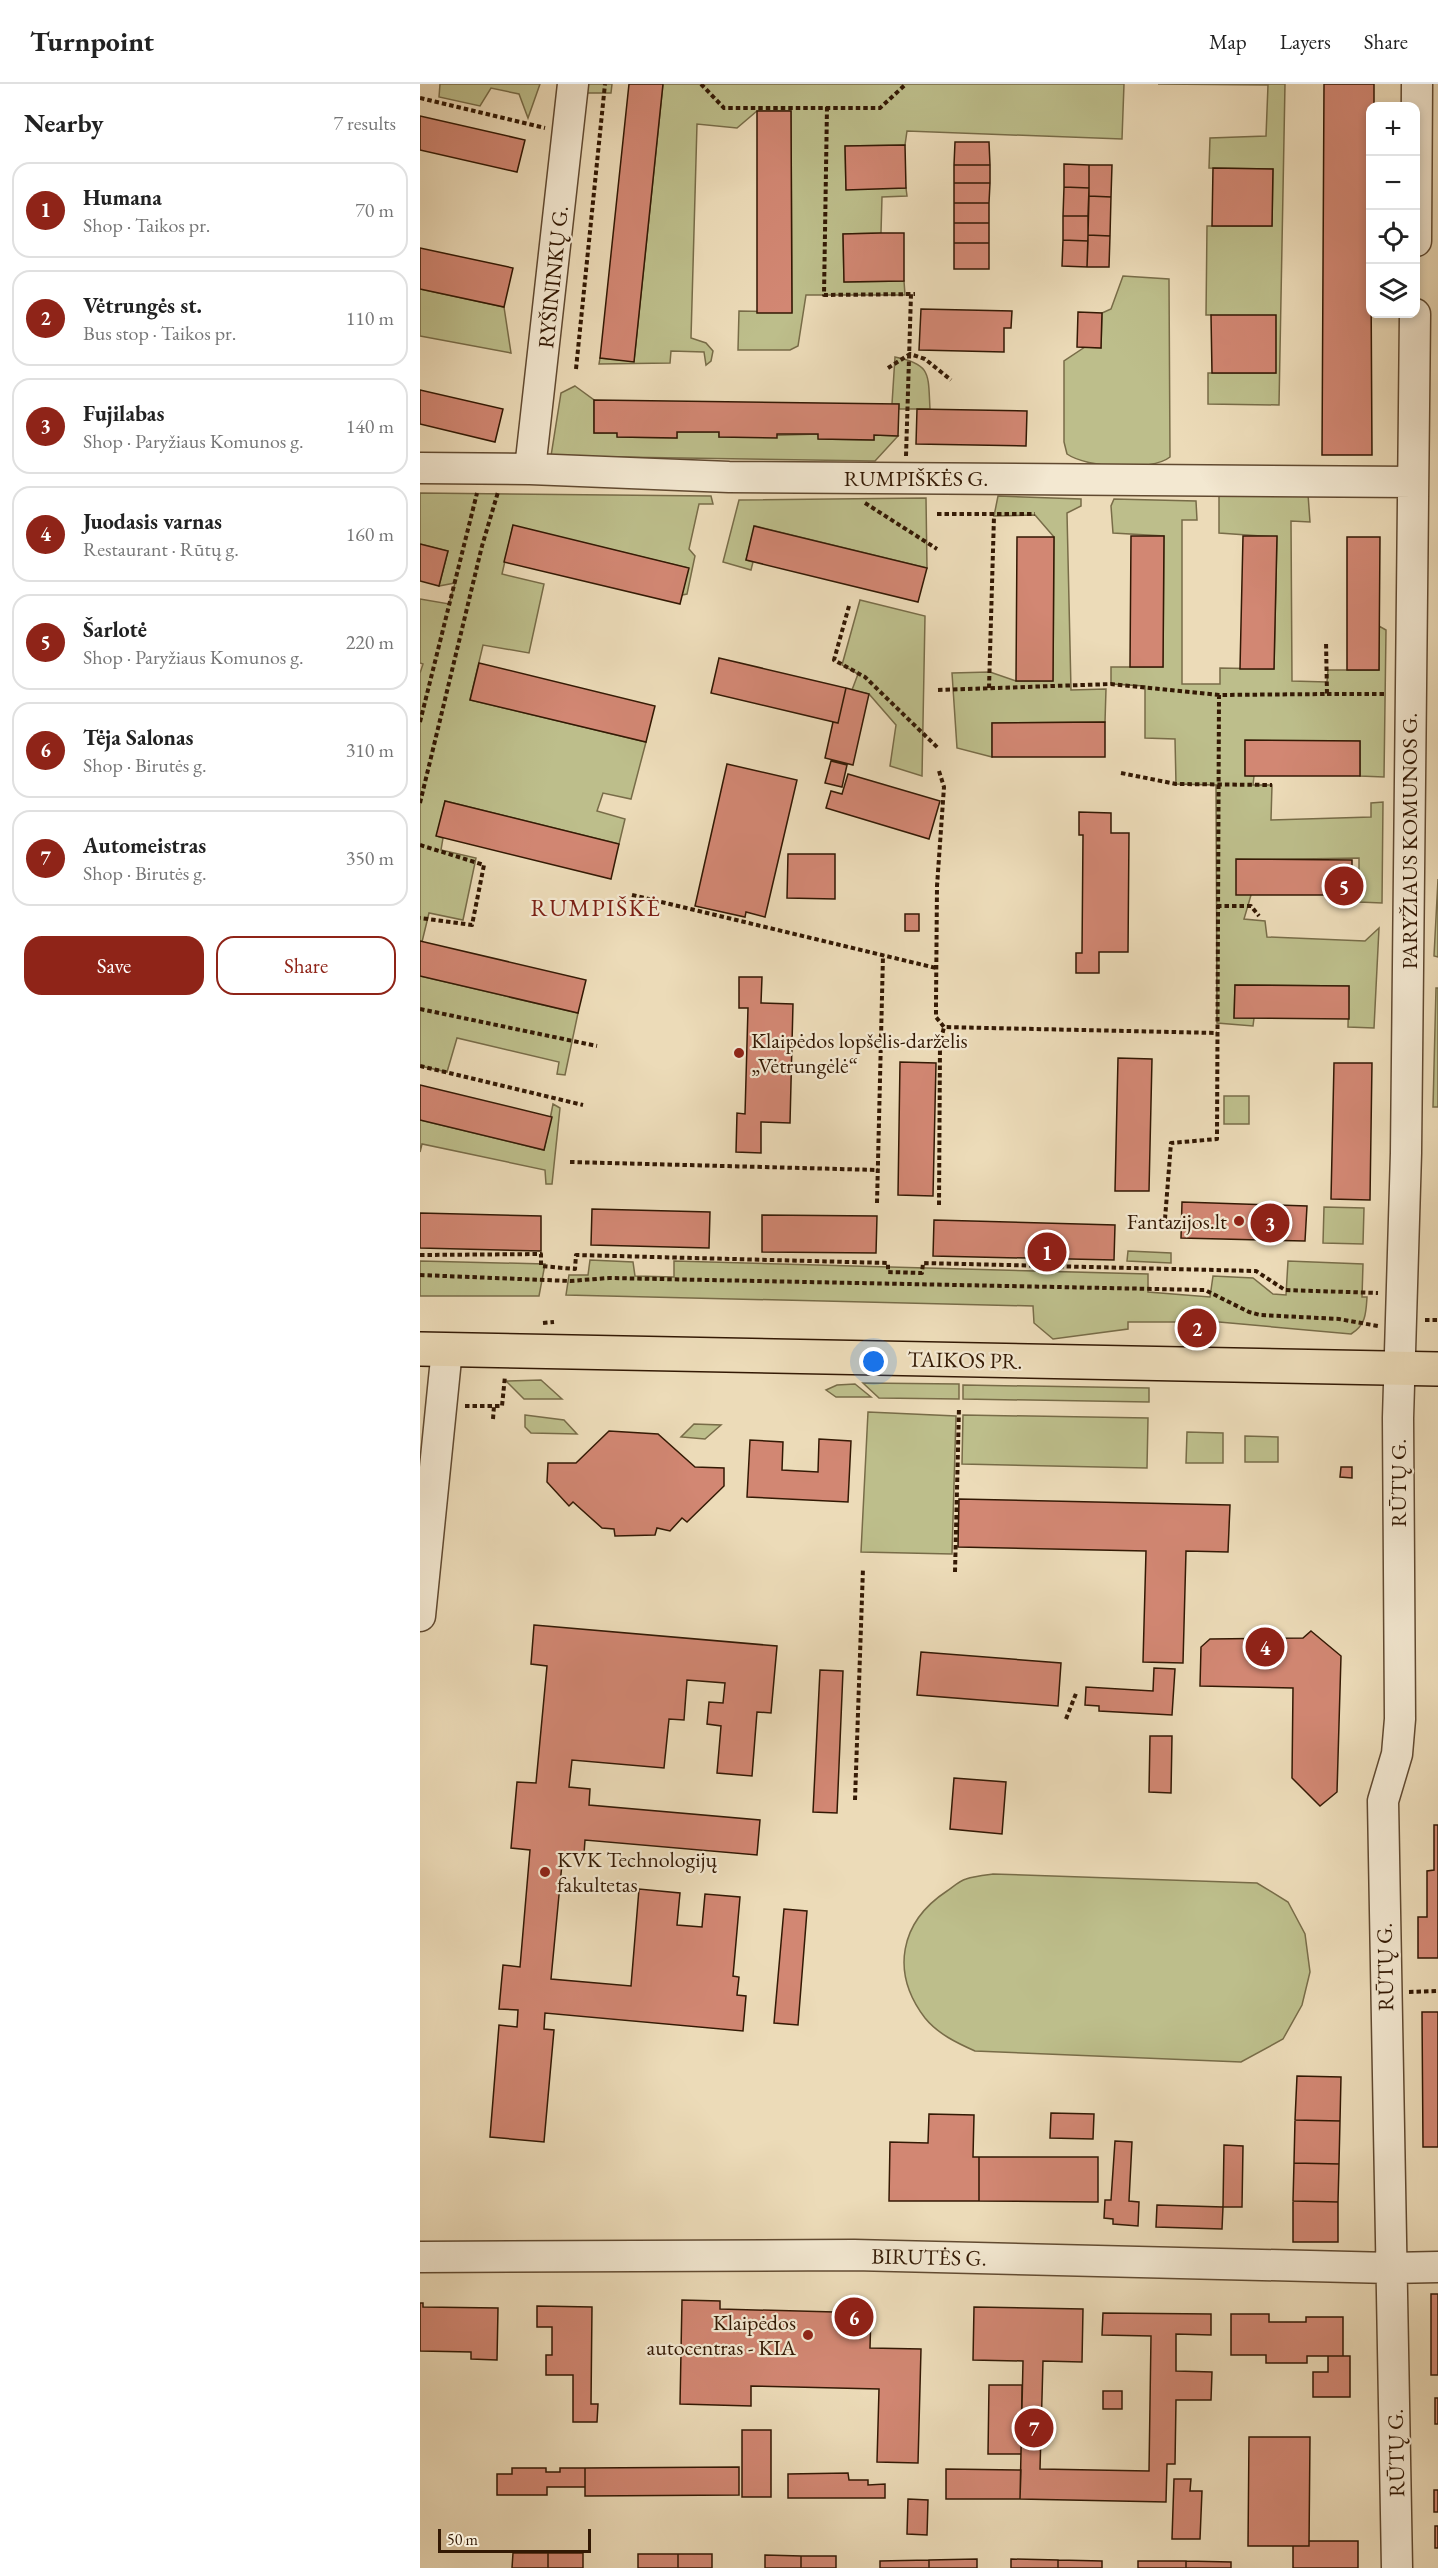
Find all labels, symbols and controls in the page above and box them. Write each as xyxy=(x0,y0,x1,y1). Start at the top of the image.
text: Turnpoint xyxy=(30,23,154,59)
text: Map xyxy=(1209,28,1247,55)
text: Layers xyxy=(1280,28,1331,55)
text: Share xyxy=(1364,28,1408,55)
map controls xyxy=(1366,102,1420,318)
button: + xyxy=(1366,102,1420,156)
text: Nearby xyxy=(24,106,104,140)
text: 7 results xyxy=(333,110,396,136)
button: − xyxy=(1366,156,1420,210)
text: Humana xyxy=(83,183,162,212)
text: 1 xyxy=(40,197,51,223)
text: 70 m xyxy=(355,197,394,223)
street label: RYŠININKŲ G. xyxy=(531,204,575,350)
button: locate xyxy=(1366,210,1420,264)
text: Shop · Taikos pr. xyxy=(83,212,210,238)
button: layers xyxy=(1366,264,1420,318)
text: Vėtrungės st. xyxy=(83,291,202,320)
text: 2 xyxy=(40,305,51,331)
text: 110 m xyxy=(346,305,394,331)
text: Bus stop · Taikos pr. xyxy=(83,320,236,346)
text: Fujilabas xyxy=(83,399,164,428)
text: 3 xyxy=(40,413,51,439)
text: 140 m xyxy=(346,413,394,439)
text: Shop · Paryžiaus Komunos g. xyxy=(83,428,304,454)
street label: RUMPIŠKĖS G. xyxy=(844,464,988,493)
text: Juodasis varnas xyxy=(83,507,222,536)
text: 4 xyxy=(40,521,51,547)
text: 160 m xyxy=(346,521,394,547)
text: Restaurant · Rūtų g. xyxy=(83,536,239,562)
text: Šarlotė xyxy=(83,615,147,644)
text: 5 xyxy=(40,629,51,655)
text: 220 m xyxy=(346,629,394,655)
text: Shop · Paryžiaus Komunos g. xyxy=(83,644,304,670)
street label: PARYŽIAUS KOMUNOS G. xyxy=(1395,713,1424,969)
text: Tėja Salonas xyxy=(83,723,194,752)
text: 6 xyxy=(40,737,51,763)
text: 310 m xyxy=(346,737,394,763)
text: Shop · Birutės g. xyxy=(83,752,207,778)
text: Automeistras xyxy=(83,831,206,860)
text: 7 xyxy=(40,845,51,871)
text: 350 m xyxy=(346,845,394,871)
text: Shop · Birutės g. xyxy=(83,860,207,886)
pin: 5 xyxy=(1324,864,1364,908)
district label: RUMPIŠKĖ xyxy=(531,892,661,923)
button: Save xyxy=(24,936,204,995)
button: Share xyxy=(216,936,396,995)
place label: Klaipėdos lopšelis-darželis „Vėtrungėlė“ xyxy=(751,1026,968,1080)
marker: Klaipėdos lopšelis-darželis „Vėtrungėlė“ xyxy=(732,1046,746,1060)
pin: 3 xyxy=(1250,1200,1290,1246)
place label: Fantazijos.lt xyxy=(1127,1207,1227,1236)
marker: Fantazijos.lt xyxy=(1232,1214,1246,1228)
pin: 1 xyxy=(1028,1230,1066,1274)
pin: 2 xyxy=(1178,1306,1216,1350)
street label: TAIKOS PR. xyxy=(907,1344,1023,1376)
your location xyxy=(859,1347,888,1376)
street label: RŪTŲ G. xyxy=(1384,1439,1413,1527)
pin: 4 xyxy=(1246,1624,1284,1670)
place label: KVK Technologijų fakultetas xyxy=(557,1845,718,1899)
marker: KVK Technologijų fakultetas xyxy=(538,1865,552,1879)
street label: RŪTŲ G. xyxy=(1370,1923,1400,2011)
street label: BIRUTĖS G. xyxy=(871,2241,987,2273)
pin: 6 xyxy=(834,2294,874,2340)
place label: Klaipėdos autocentras - KIA xyxy=(646,2308,797,2362)
marker: Klaipėdos autocentras - KIA xyxy=(801,2328,815,2342)
pin: 7 xyxy=(1014,2406,1054,2450)
street label: RŪTŲ G. xyxy=(1381,2409,1411,2497)
scale bar xyxy=(438,2526,591,2554)
text: 50 m xyxy=(447,2529,478,2550)

